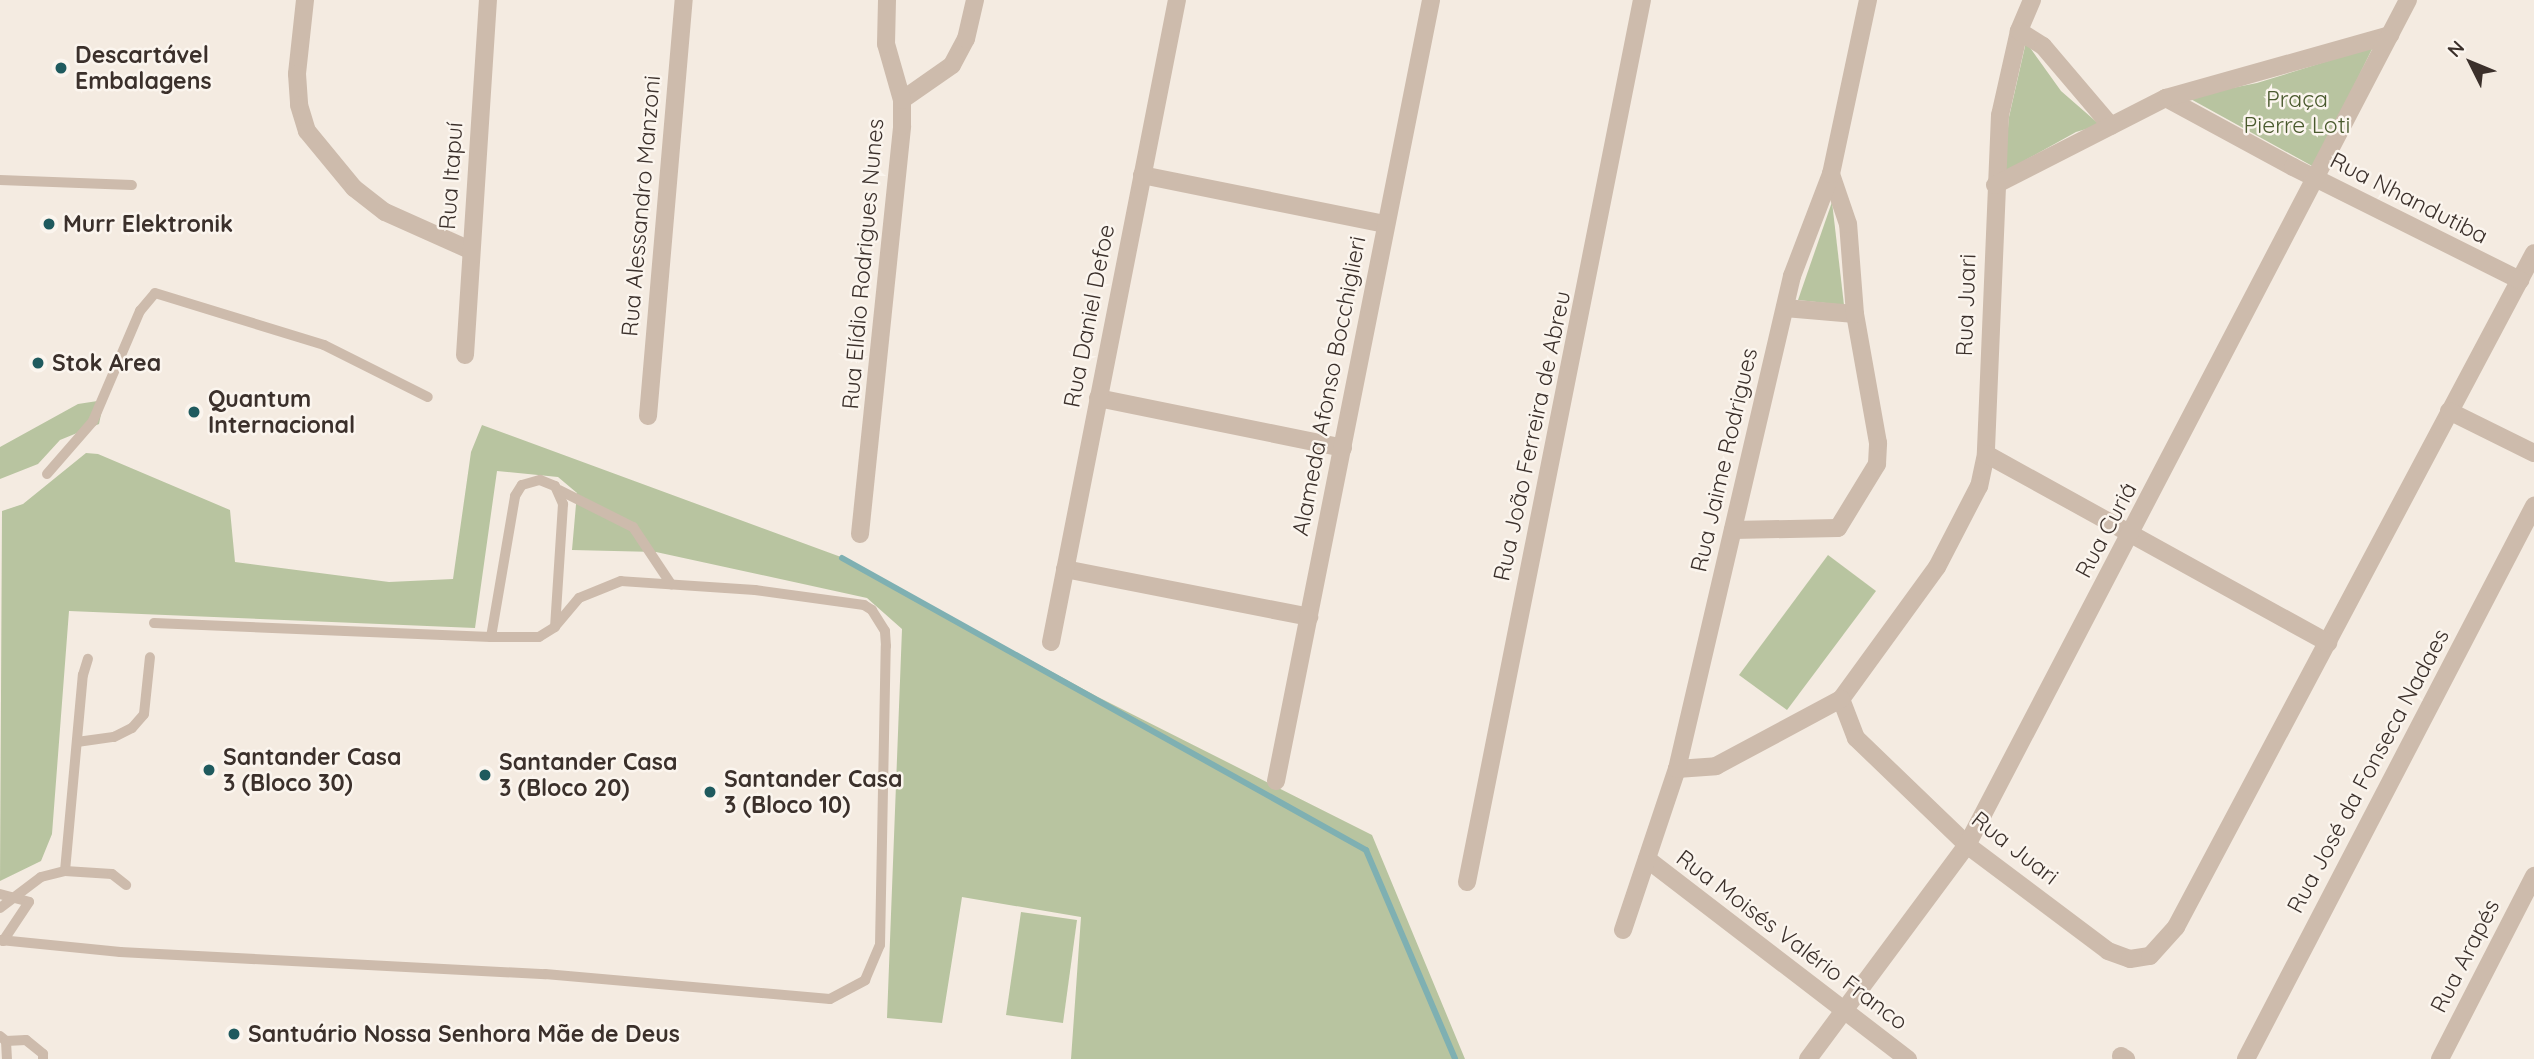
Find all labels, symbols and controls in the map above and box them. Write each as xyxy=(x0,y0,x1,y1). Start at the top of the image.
north arrow xyxy=(2436,28,2506,98)
text: N xyxy=(2442,35,2469,62)
place label: Descartável Embalagens xyxy=(75,41,211,95)
marker: Descartável Embalagens xyxy=(53,60,69,76)
street label: Rua Alessandro Manzoni xyxy=(616,74,666,338)
park label: Praça Pierre Loti xyxy=(2244,85,2350,139)
street label: Rua Elídio Rodrigues Nunes xyxy=(837,117,889,411)
street label: Rua Itapuí xyxy=(433,121,469,231)
street label: Rua Nhandutiba xyxy=(2325,146,2493,250)
place label: Murr Elektronik xyxy=(63,210,233,238)
marker: Murr Elektronik xyxy=(41,216,57,232)
street label: Rua Daniel Defoe xyxy=(1058,222,1120,410)
street label: Alameda Afonso Bocchiglieri xyxy=(1286,234,1372,538)
street label: Rua Juari xyxy=(1950,253,1982,357)
street label: Rua João Ferreira de Abreu xyxy=(1488,289,1576,583)
street label: Rua Jaime Rodrigues xyxy=(1685,345,1763,575)
place label: Stok Area xyxy=(52,349,161,377)
marker: Stok Area xyxy=(30,355,46,371)
place label: Quantum Internacional xyxy=(208,385,355,439)
marker: Quantum Internacional xyxy=(186,404,202,420)
street label: Rua Curiá xyxy=(2069,477,2143,583)
street label: Rua José da Fonseca Nadaes xyxy=(2281,624,2455,918)
place label: Santander Casa 3 (Bloco 30) xyxy=(223,743,401,797)
place label: Santander Casa 3 (Bloco 20) xyxy=(499,748,677,802)
marker: Santander Casa 3 (Bloco 30) xyxy=(201,762,217,778)
place label: Santander Casa 3 (Bloco 10) xyxy=(724,765,902,819)
marker: Santander Casa 3 (Bloco 20) xyxy=(477,767,493,783)
marker: Santander Casa 3 (Bloco 10) xyxy=(702,784,718,800)
street label: Rua Juari xyxy=(1966,806,2064,890)
street label: Rua Moisés Valério Franco xyxy=(1671,844,1913,1036)
street label: Rua Arapés xyxy=(2425,895,2505,1017)
place label: Santuário Nossa Senhora Mãe de Deus xyxy=(248,1020,680,1048)
marker: Santuário Nossa Senhora Mãe de Deus xyxy=(226,1026,242,1042)

